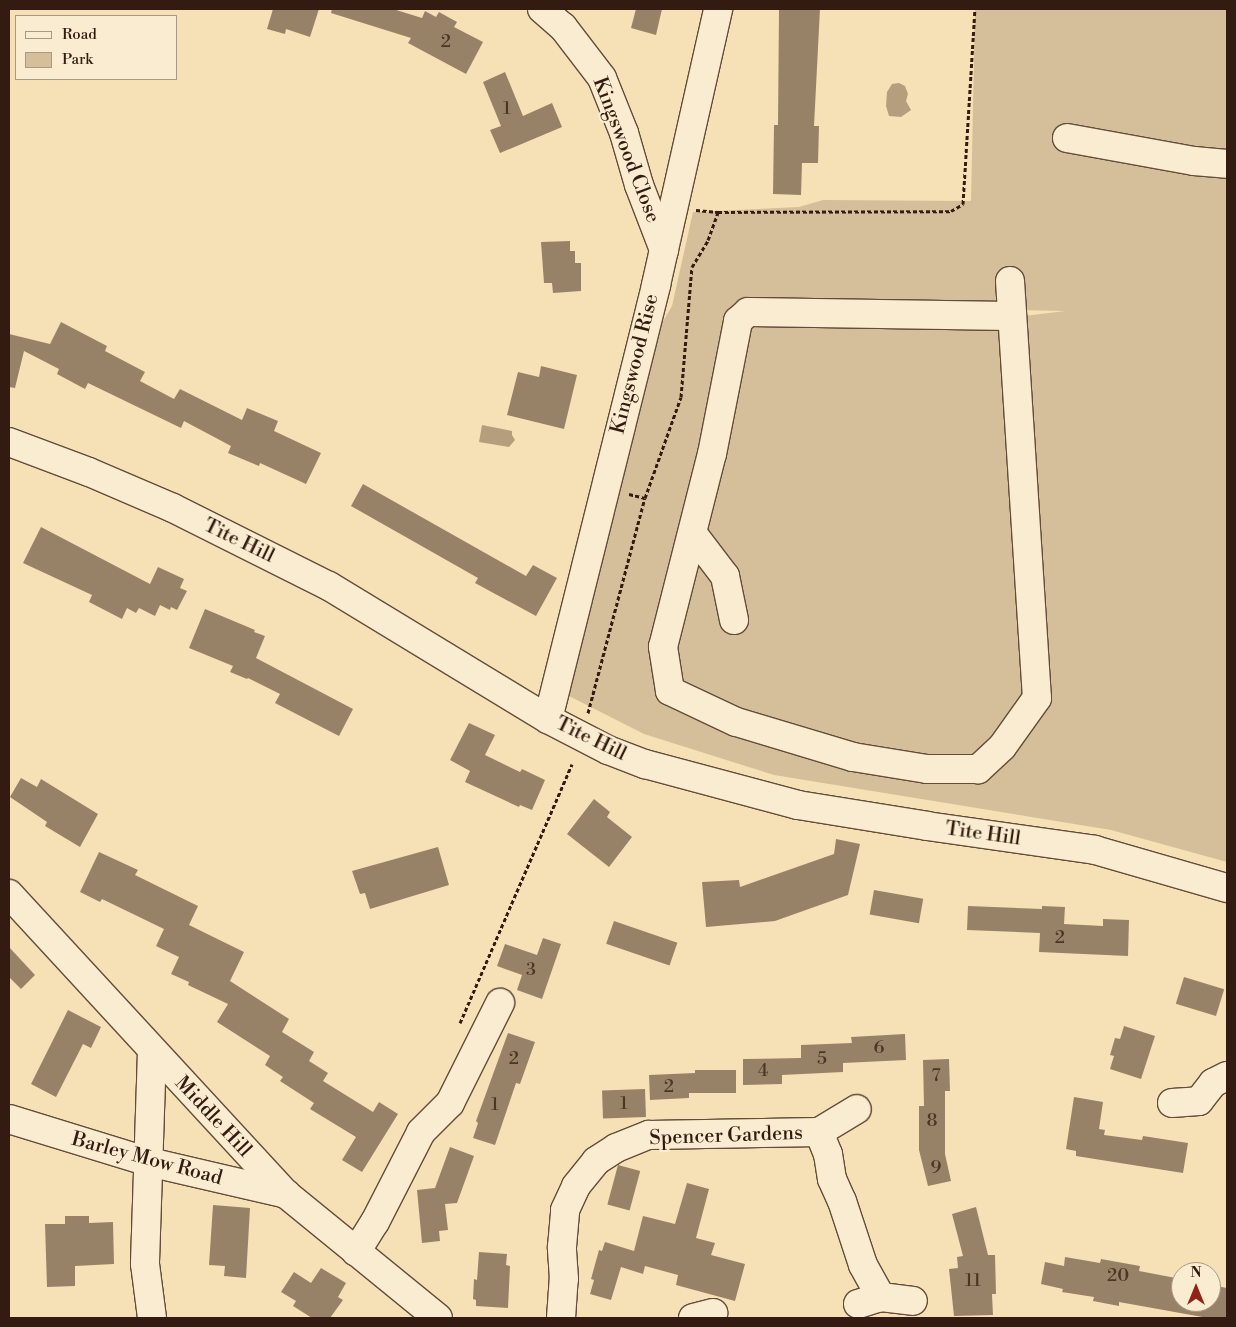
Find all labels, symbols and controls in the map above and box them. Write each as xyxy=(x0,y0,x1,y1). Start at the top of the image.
legend xyxy=(15,15,178,80)
text: Road xyxy=(62,25,97,44)
house number: 2 xyxy=(441,31,451,53)
text: Park xyxy=(62,50,93,69)
street label: Kingswood Close xyxy=(587,74,665,226)
house number: 1 xyxy=(503,98,511,120)
street label: Kingswood Rise xyxy=(606,292,664,436)
street label: Tite Hill xyxy=(200,514,278,568)
street label: Tite Hill xyxy=(552,712,630,766)
street label: Tite Hill xyxy=(944,817,1022,851)
house number: 2 xyxy=(1055,927,1065,949)
house number: 3 xyxy=(526,959,536,981)
house number: 6 xyxy=(874,1037,884,1059)
house number: 2 xyxy=(509,1048,519,1070)
house number: 5 xyxy=(817,1048,827,1070)
house number: 4 xyxy=(758,1060,768,1082)
house number: 7 xyxy=(931,1065,941,1087)
street label: Middle Hill xyxy=(170,1072,256,1162)
house number: 2 xyxy=(664,1076,674,1098)
house number: 1 xyxy=(620,1093,628,1115)
house number: 1 xyxy=(491,1094,499,1116)
house number: 8 xyxy=(926,1110,938,1132)
street label: Spencer Gardens xyxy=(649,1121,803,1151)
street label: Barley Mow Road xyxy=(69,1127,225,1191)
house number: 9 xyxy=(931,1157,941,1179)
north arrow xyxy=(1171,1262,1221,1312)
text: N xyxy=(1190,1264,1202,1282)
house number: 20 xyxy=(1107,1265,1129,1287)
house number: 11 xyxy=(965,1270,981,1292)

